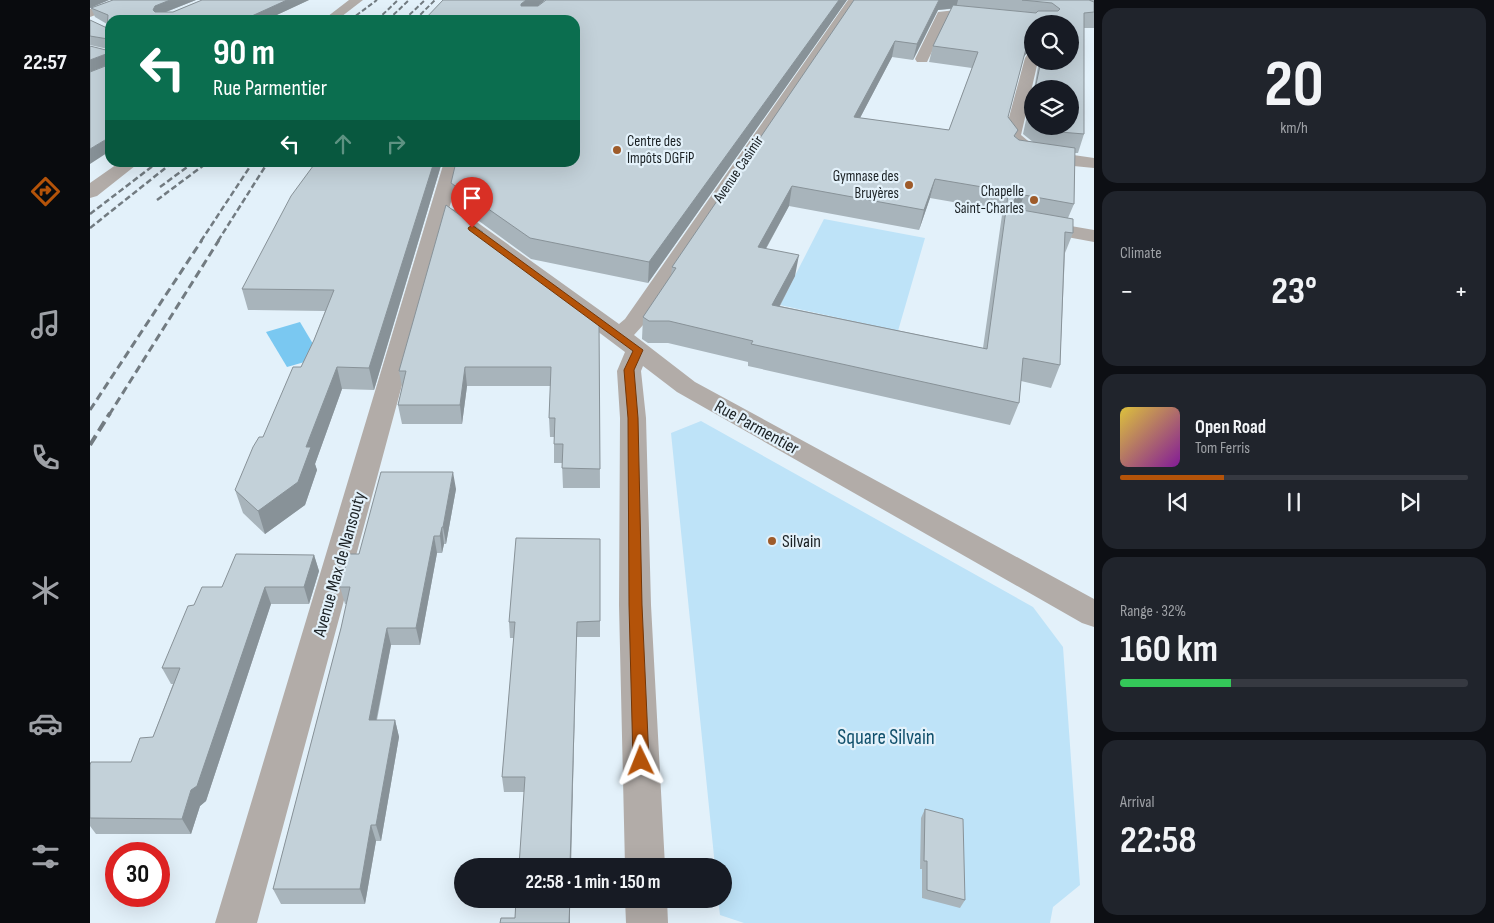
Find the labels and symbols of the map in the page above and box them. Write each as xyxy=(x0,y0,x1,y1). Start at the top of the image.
place label: Centre des Impôts DGFiP xyxy=(627,132,694,168)
street label: Avenue Casimir xyxy=(709,132,768,207)
marker: Centre des Impôts DGFiP xyxy=(611,144,623,156)
place label: Gymnase des Bruyères xyxy=(833,167,899,203)
pin xyxy=(451,177,493,228)
marker: Gymnase des Bruyères xyxy=(903,179,915,191)
place label: Chapelle Saint-Charles xyxy=(954,182,1024,218)
marker: Chapelle Saint-Charles xyxy=(1028,194,1040,206)
street label: Rue Parmentier xyxy=(711,396,803,459)
street label: Avenue Max de Nansouty xyxy=(309,489,370,640)
place label: Silvain xyxy=(782,531,821,552)
marker: Silvain xyxy=(766,535,778,547)
park label: Square Silvain xyxy=(837,725,935,750)
position arrow xyxy=(614,734,666,786)
speed limit sign: 30 xyxy=(105,842,170,907)

